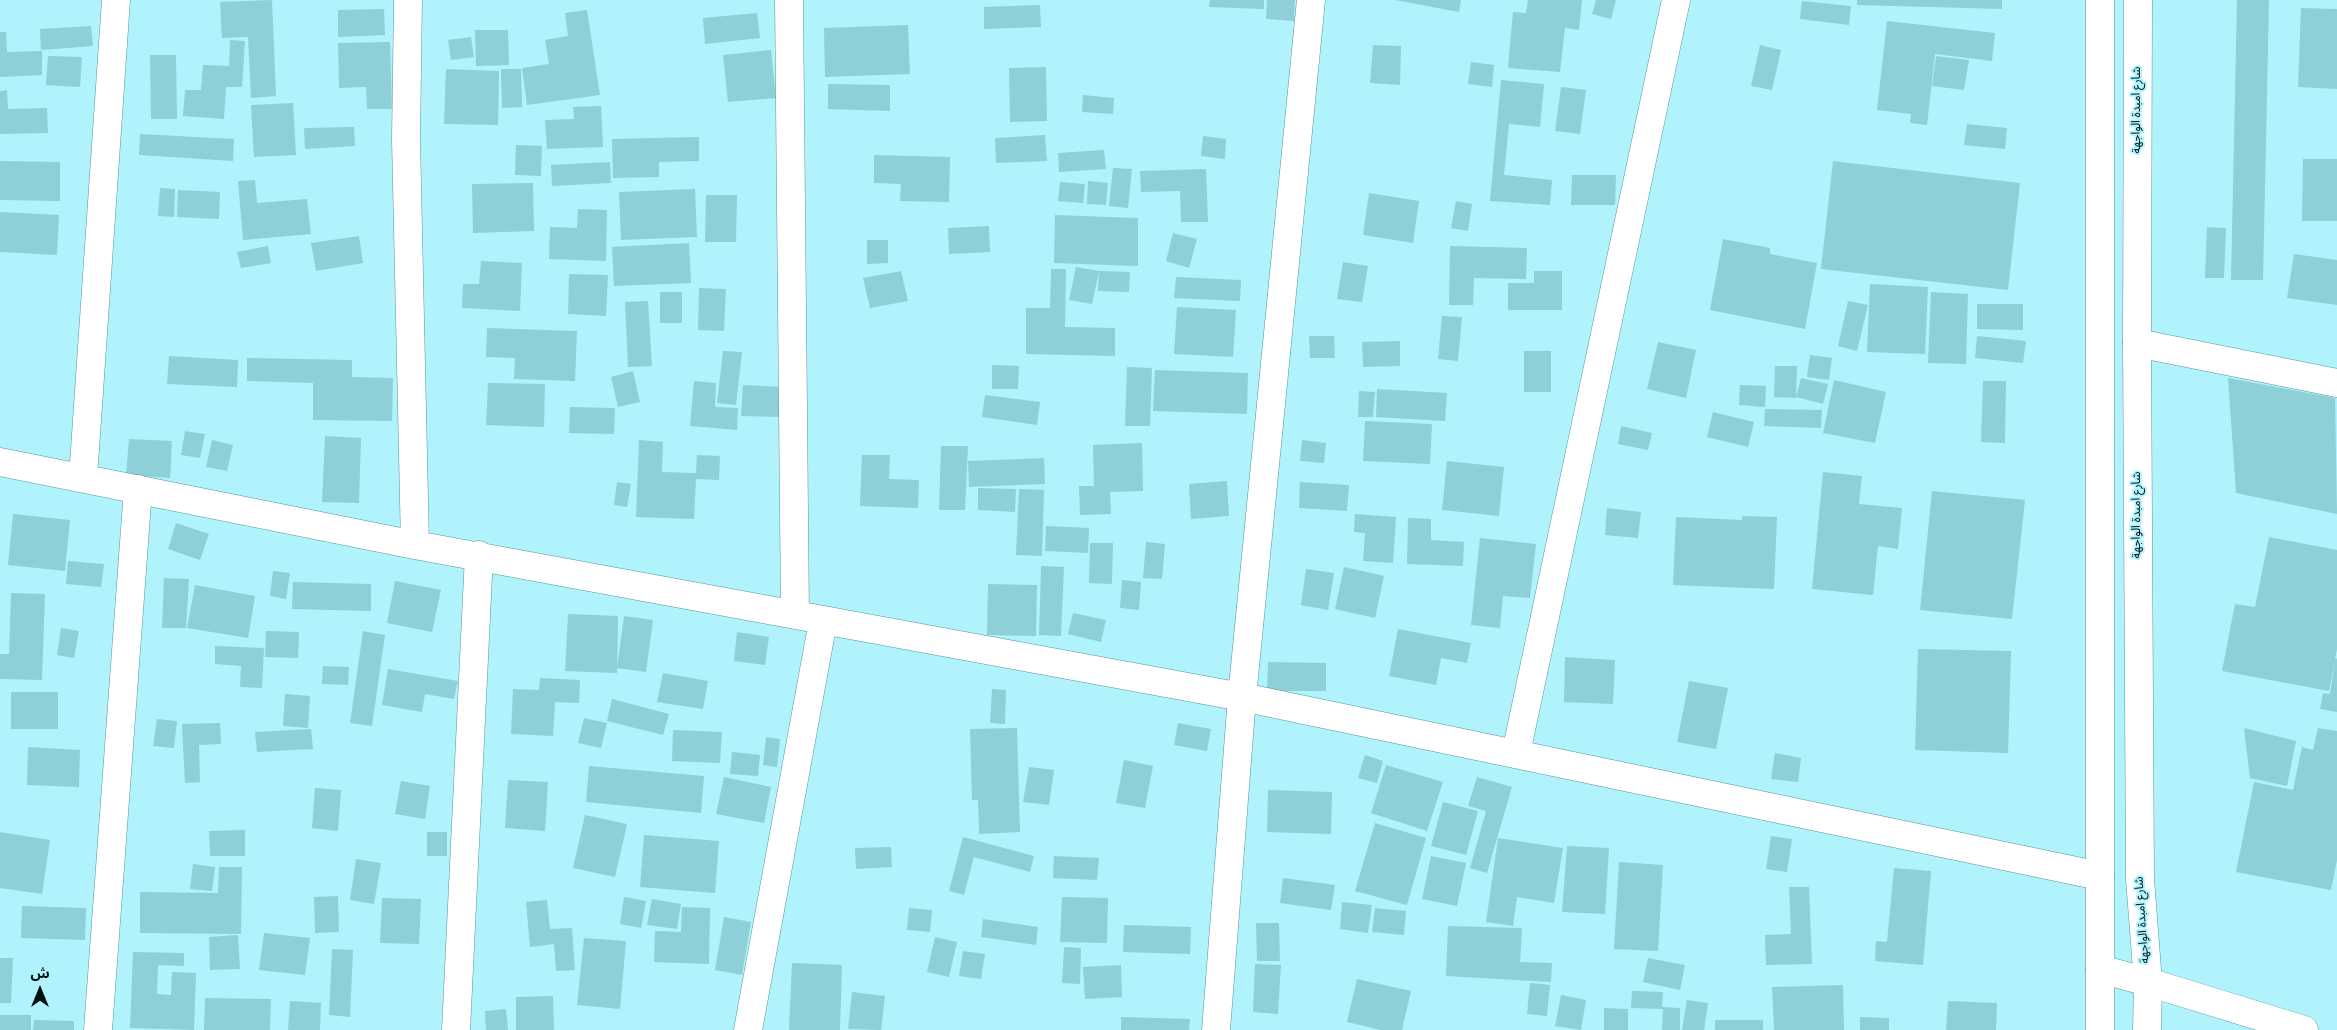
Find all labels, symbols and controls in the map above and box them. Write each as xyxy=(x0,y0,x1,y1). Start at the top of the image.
street label: شارع امبدة الواجهة xyxy=(2131,66,2145,154)
street label: شارع امبدة الواجهة xyxy=(2131,471,2145,559)
street label: شارع امبدة الواجهة xyxy=(2133,876,2153,964)
north arrow xyxy=(15,965,65,1015)
text: ش xyxy=(30,966,50,983)

